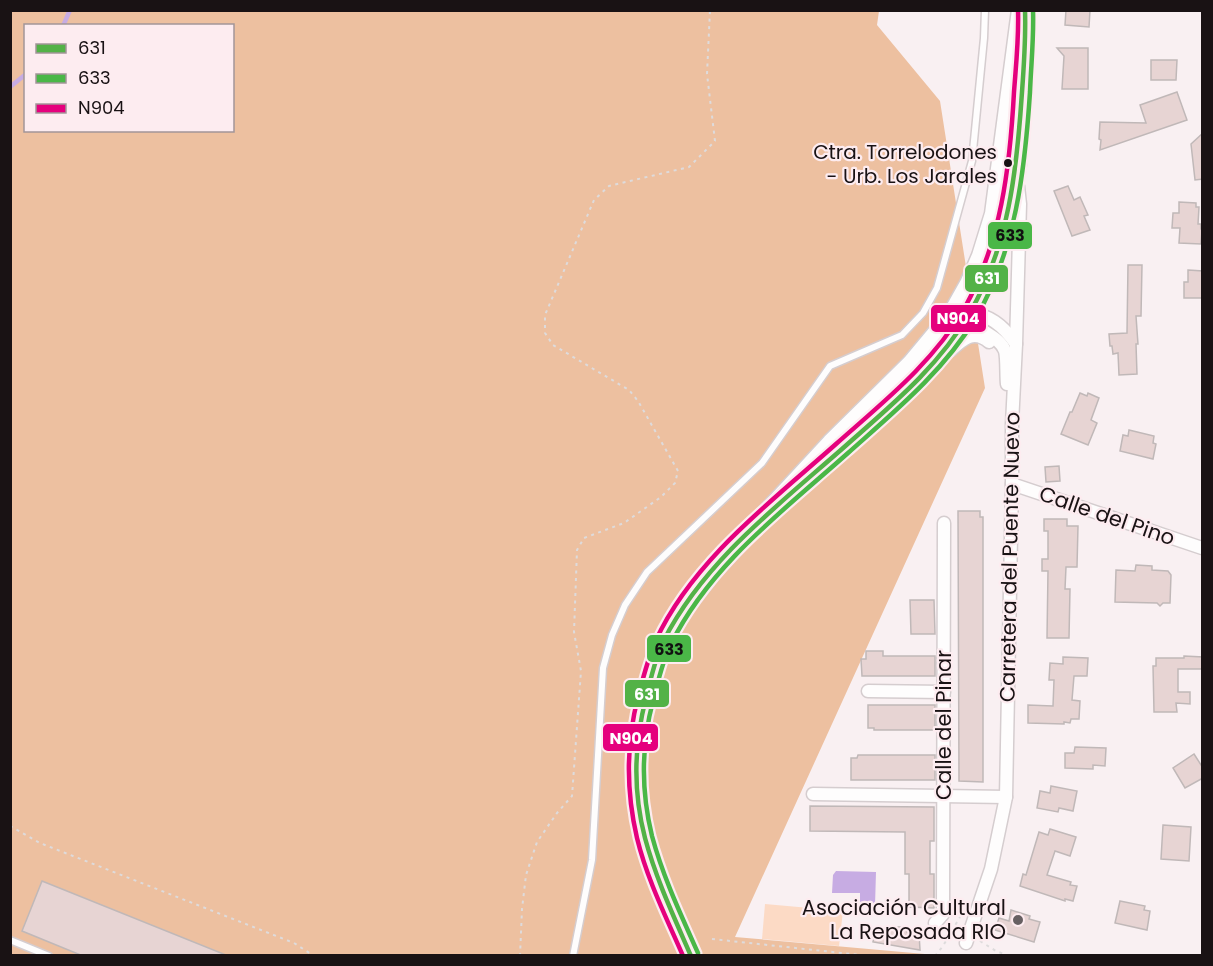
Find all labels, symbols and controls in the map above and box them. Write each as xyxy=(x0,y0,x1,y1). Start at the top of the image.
legend xyxy=(24,24,234,132)
text: 631 xyxy=(78,35,106,60)
text: 633 xyxy=(78,65,111,90)
text: N904 xyxy=(78,95,125,120)
place label: Ctra. Torrelodones - Urb. Los Jarales xyxy=(813,138,997,190)
marker: Ctra. Torrelodones - Urb. Los Jarales xyxy=(1002,157,1014,169)
line badge: 633 xyxy=(987,221,1033,250)
text: 633 xyxy=(995,224,1025,247)
line badge: 631 xyxy=(964,264,1009,293)
text: 631 xyxy=(974,267,1000,290)
line badge: N904 xyxy=(930,304,987,333)
text: N904 xyxy=(936,307,980,330)
street label: Carretera del Puente Nuevo xyxy=(992,412,1027,702)
street label: Calle del Pino xyxy=(1036,479,1179,552)
line badge: 633 xyxy=(646,634,692,663)
text: 633 xyxy=(654,638,684,661)
street label: Calle del Pinar xyxy=(929,650,958,800)
line badge: 631 xyxy=(624,679,670,708)
text: 631 xyxy=(634,683,660,706)
line badge: N904 xyxy=(602,723,659,752)
text: N904 xyxy=(609,727,653,750)
place label: Asociación Cultural La Reposada RIO xyxy=(802,893,1006,946)
marker: Asociación Cultural La Reposada RIO xyxy=(1011,913,1025,927)

